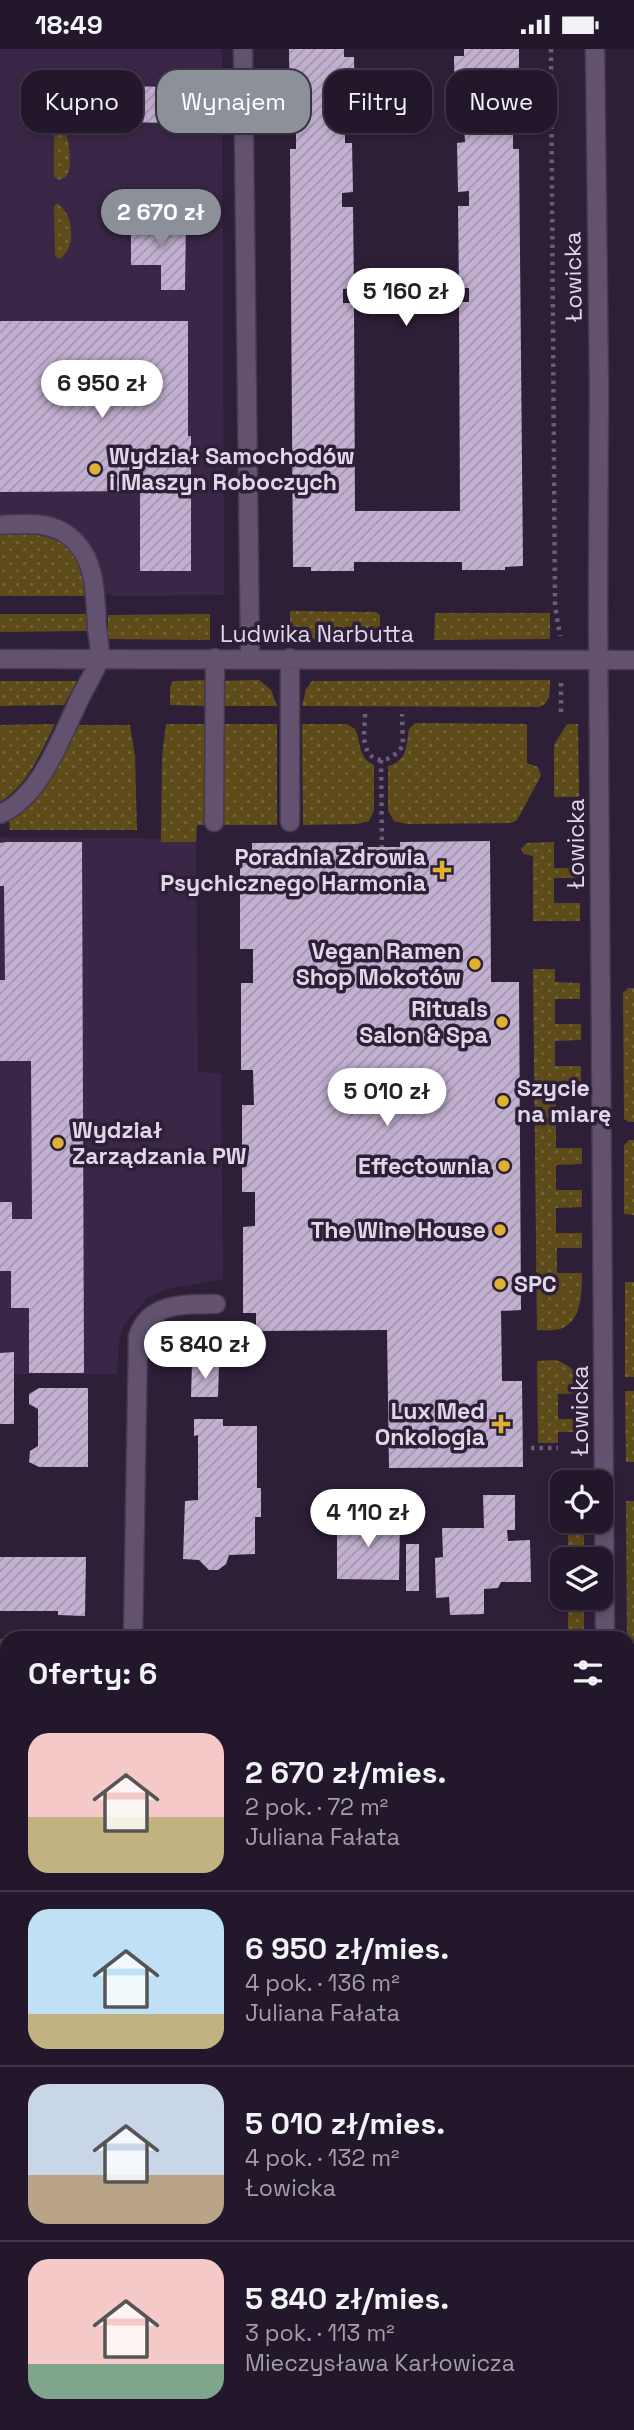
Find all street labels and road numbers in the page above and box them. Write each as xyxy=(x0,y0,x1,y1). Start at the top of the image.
street label: Łowicka xyxy=(557,231,589,323)
street label: Ludwika Narbutta xyxy=(220,619,414,649)
street label: Łowicka xyxy=(561,799,591,889)
street label: Łowicka xyxy=(565,1366,595,1456)

